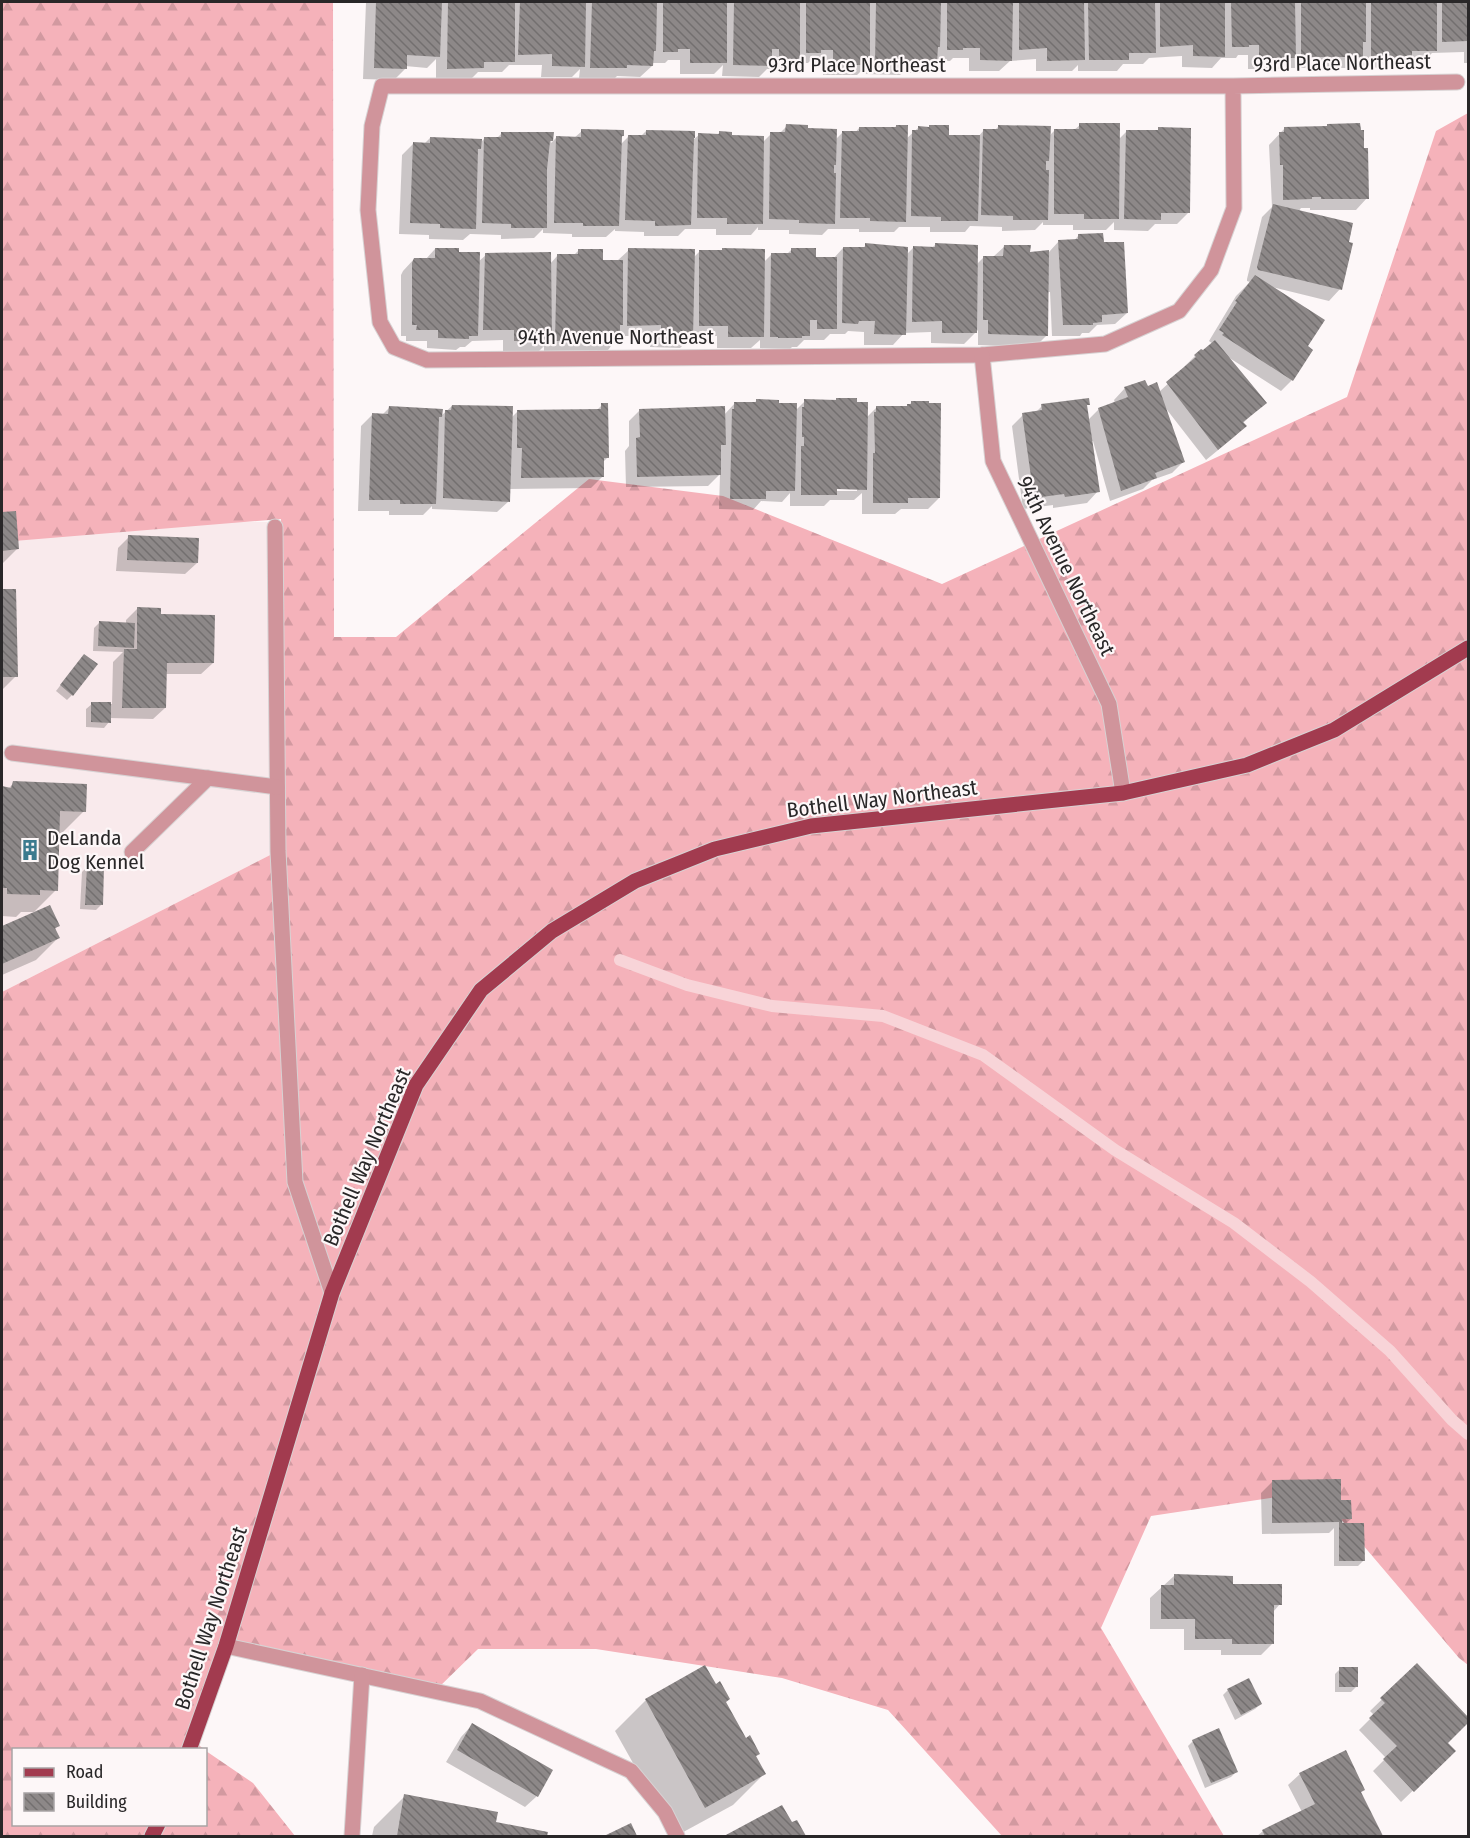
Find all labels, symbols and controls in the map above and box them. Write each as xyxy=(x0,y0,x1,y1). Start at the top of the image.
street label: 93rd Place Northeast xyxy=(1253,48,1431,78)
street label: 93rd Place Northeast xyxy=(768,52,946,78)
street label: 94th Avenue Northeast xyxy=(518,324,714,350)
street label: 94th Avenue Northeast xyxy=(1011,472,1121,660)
street label: Bothell Way Northeast xyxy=(785,774,979,824)
place label: DeLanda Dog Kennel xyxy=(47,825,145,875)
building icon: DeLanda Dog Kennel xyxy=(18,838,42,862)
street label: Bothell Way Northeast xyxy=(318,1064,416,1250)
street label: Bothell Way Northeast xyxy=(169,1523,253,1713)
legend xyxy=(12,1748,207,1826)
text: Road xyxy=(66,1761,103,1783)
text: Building xyxy=(66,1791,127,1813)

